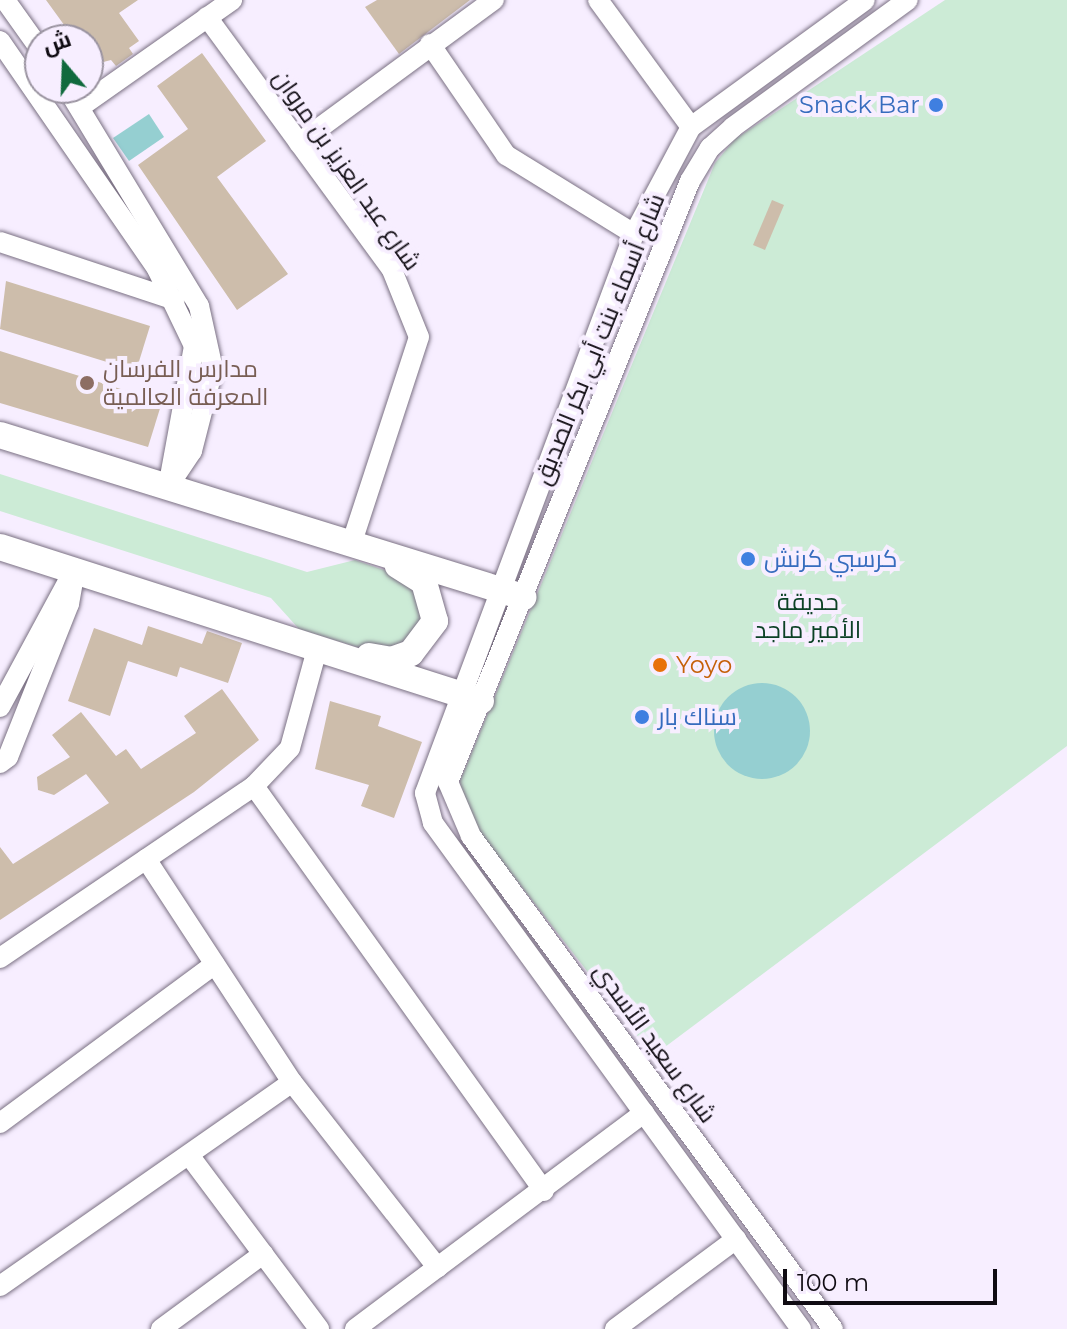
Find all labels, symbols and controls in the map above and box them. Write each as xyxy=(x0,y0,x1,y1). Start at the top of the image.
north arrow xyxy=(24,24,104,104)
text: ش xyxy=(39,25,74,60)
street label: شارع عبد العزيز بن مروان xyxy=(267,64,427,276)
place label: Snack Bar xyxy=(799,91,920,119)
marker: Snack Bar xyxy=(927,96,945,114)
street label: شارع أسماء بنت أبي بكر الصديق xyxy=(527,189,671,489)
place label: مدارس الفرسان المعرفة العالمية xyxy=(103,355,269,411)
marker: مدارس الفرسان المعرفة العالمية xyxy=(78,374,96,392)
place label: كرسبي كرنش xyxy=(764,545,898,573)
marker: كرسبي كرنش xyxy=(739,550,757,568)
park label: حديقة الأمير ماجد xyxy=(755,588,861,644)
place label: Yoyo xyxy=(676,651,732,679)
marker: Yoyo xyxy=(651,656,669,674)
place label: سناك بار xyxy=(658,703,737,731)
marker: سناك بار xyxy=(633,708,651,726)
street label: شارع سعيد الأسدي xyxy=(587,958,723,1128)
scale bar xyxy=(787,1253,1001,1303)
text: 100 m xyxy=(797,1268,869,1297)

